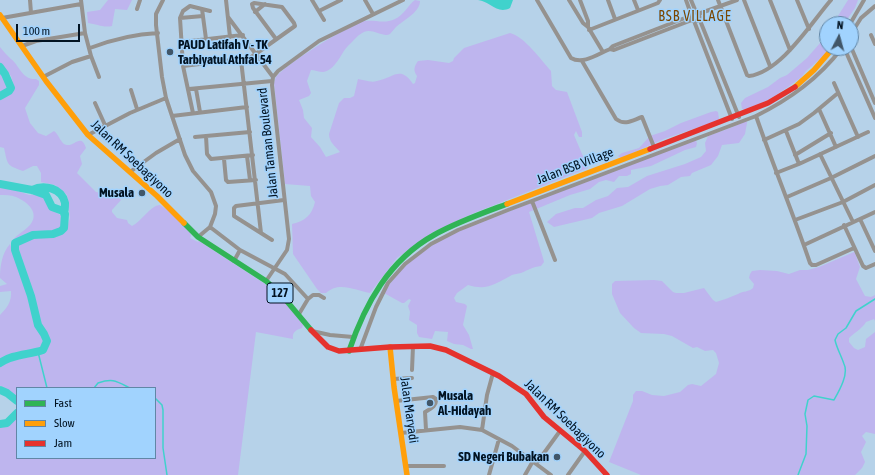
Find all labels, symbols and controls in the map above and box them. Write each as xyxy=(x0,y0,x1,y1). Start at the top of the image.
district label: BSB VILLAGE xyxy=(658,9,732,25)
scale bar xyxy=(18,16,82,42)
north arrow xyxy=(819,16,859,56)
text: N xyxy=(836,19,844,31)
text: 100 m xyxy=(23,24,50,38)
place label: PAUD Latifah V - TK Tarbiyatul Athfal 54 xyxy=(178,37,272,68)
marker: PAUD Latifah V - TK Tarbiyatul Athfal 54 xyxy=(165,47,175,57)
street label: Jalan Taman Boulevard xyxy=(254,87,282,199)
street label: Jalan RM Soebagiyono xyxy=(88,117,176,201)
street label: Jalan BSB Village xyxy=(534,144,616,188)
place label: Musala xyxy=(99,185,134,201)
marker: Musala xyxy=(137,188,147,198)
road number: 127 xyxy=(267,283,293,303)
street label: Jalan Maryadi xyxy=(397,376,421,444)
street label: Jalan RM Soebagiyono xyxy=(521,376,609,462)
legend xyxy=(16,387,156,459)
place label: Musala Al-Hidayah xyxy=(438,388,491,419)
text: Fast xyxy=(54,396,72,410)
marker: Musala Al-Hidayah xyxy=(425,398,435,408)
text: Slow xyxy=(54,416,75,430)
text: Jam xyxy=(54,436,72,450)
place label: SD Negeri Bubakan xyxy=(458,449,549,465)
marker: SD Negeri Bubakan xyxy=(552,452,562,462)

